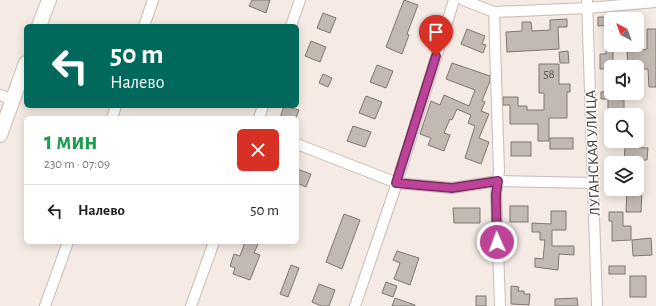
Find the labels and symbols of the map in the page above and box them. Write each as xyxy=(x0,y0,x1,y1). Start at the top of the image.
north arrow xyxy=(604,12,644,52)
pin xyxy=(419,15,453,56)
house number: 58 xyxy=(543,68,555,81)
street label: ЛУГАНСКАЯ УЛИЦА xyxy=(583,90,603,216)
position arrow xyxy=(476,221,518,263)

